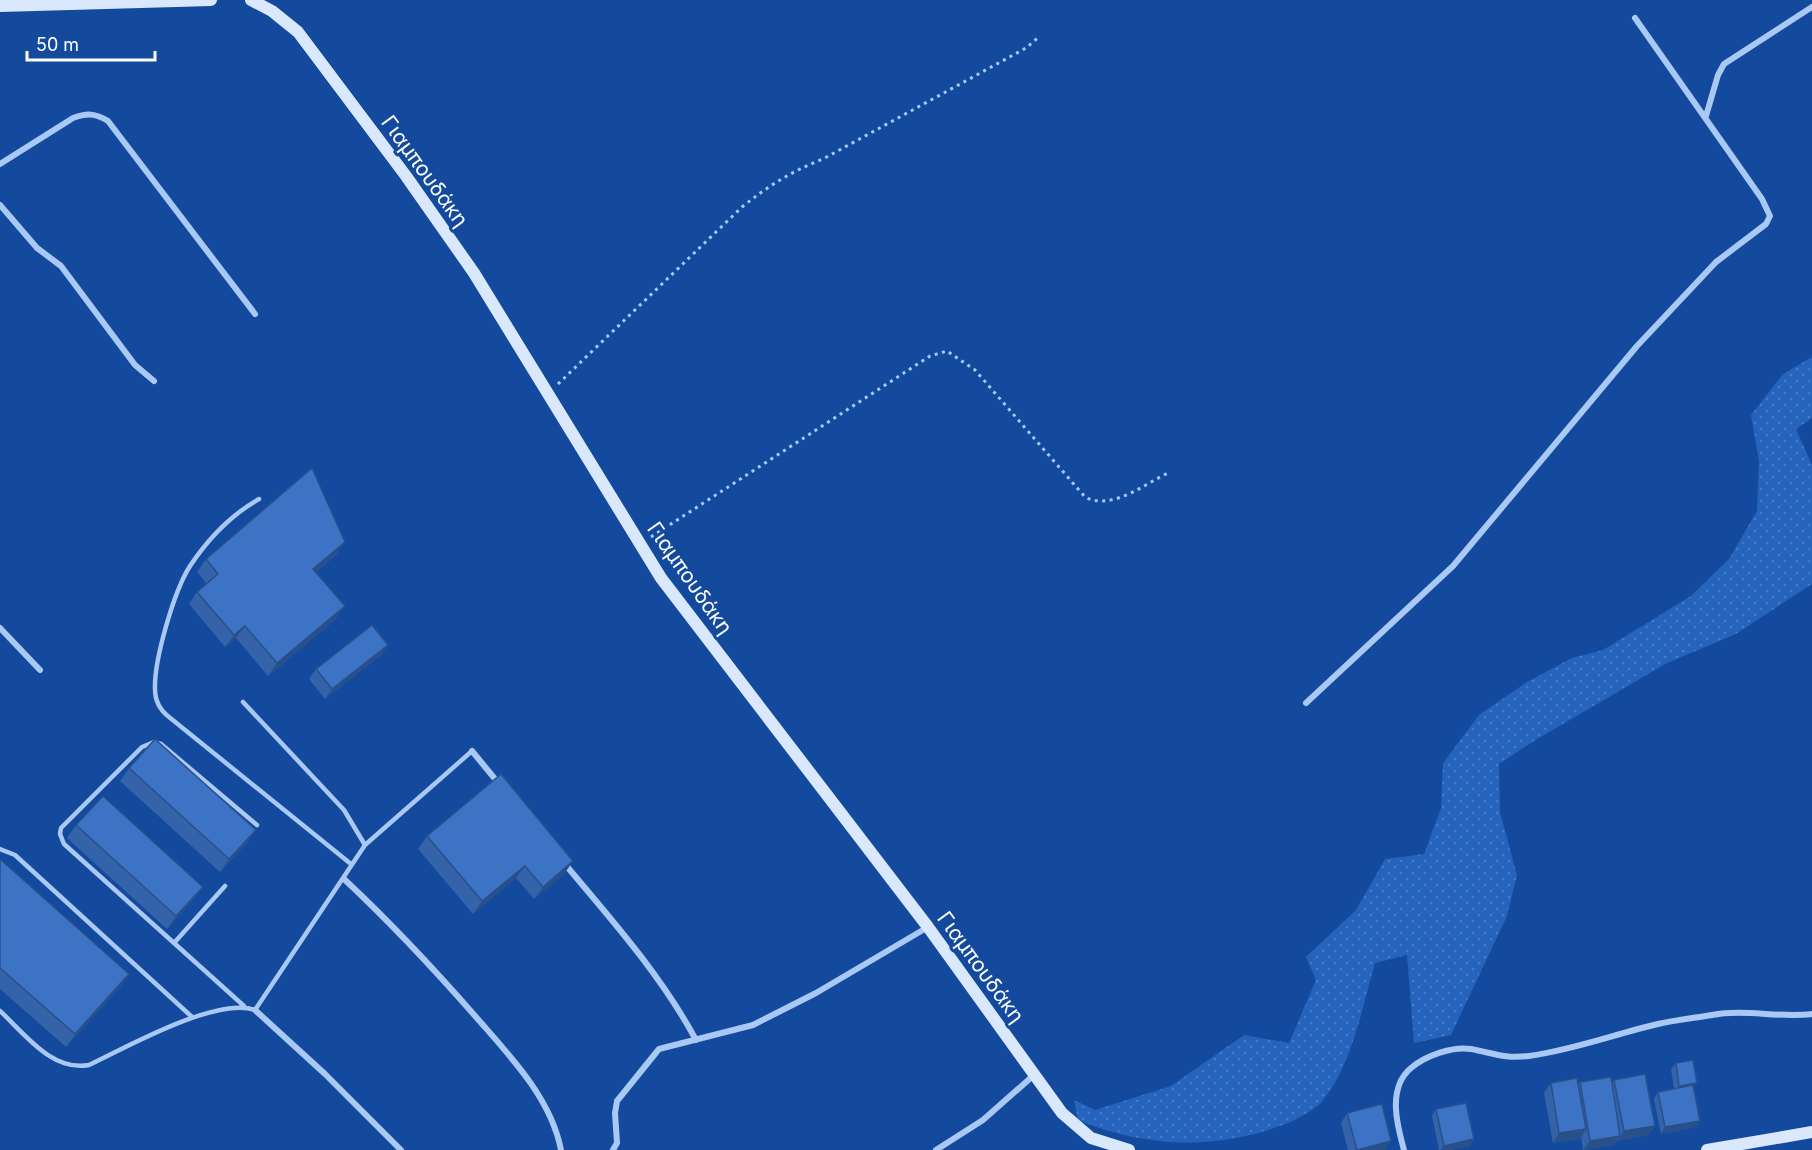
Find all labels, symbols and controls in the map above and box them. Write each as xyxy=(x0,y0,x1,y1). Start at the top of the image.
scale bar xyxy=(27,24,154,62)
text: 50 m xyxy=(36,34,79,55)
street label: Γιαμπουδάκη xyxy=(376,111,474,231)
street label: Γιαμπουδάκη xyxy=(642,517,738,639)
street label: Γιαμπουδάκη xyxy=(932,907,1030,1027)

